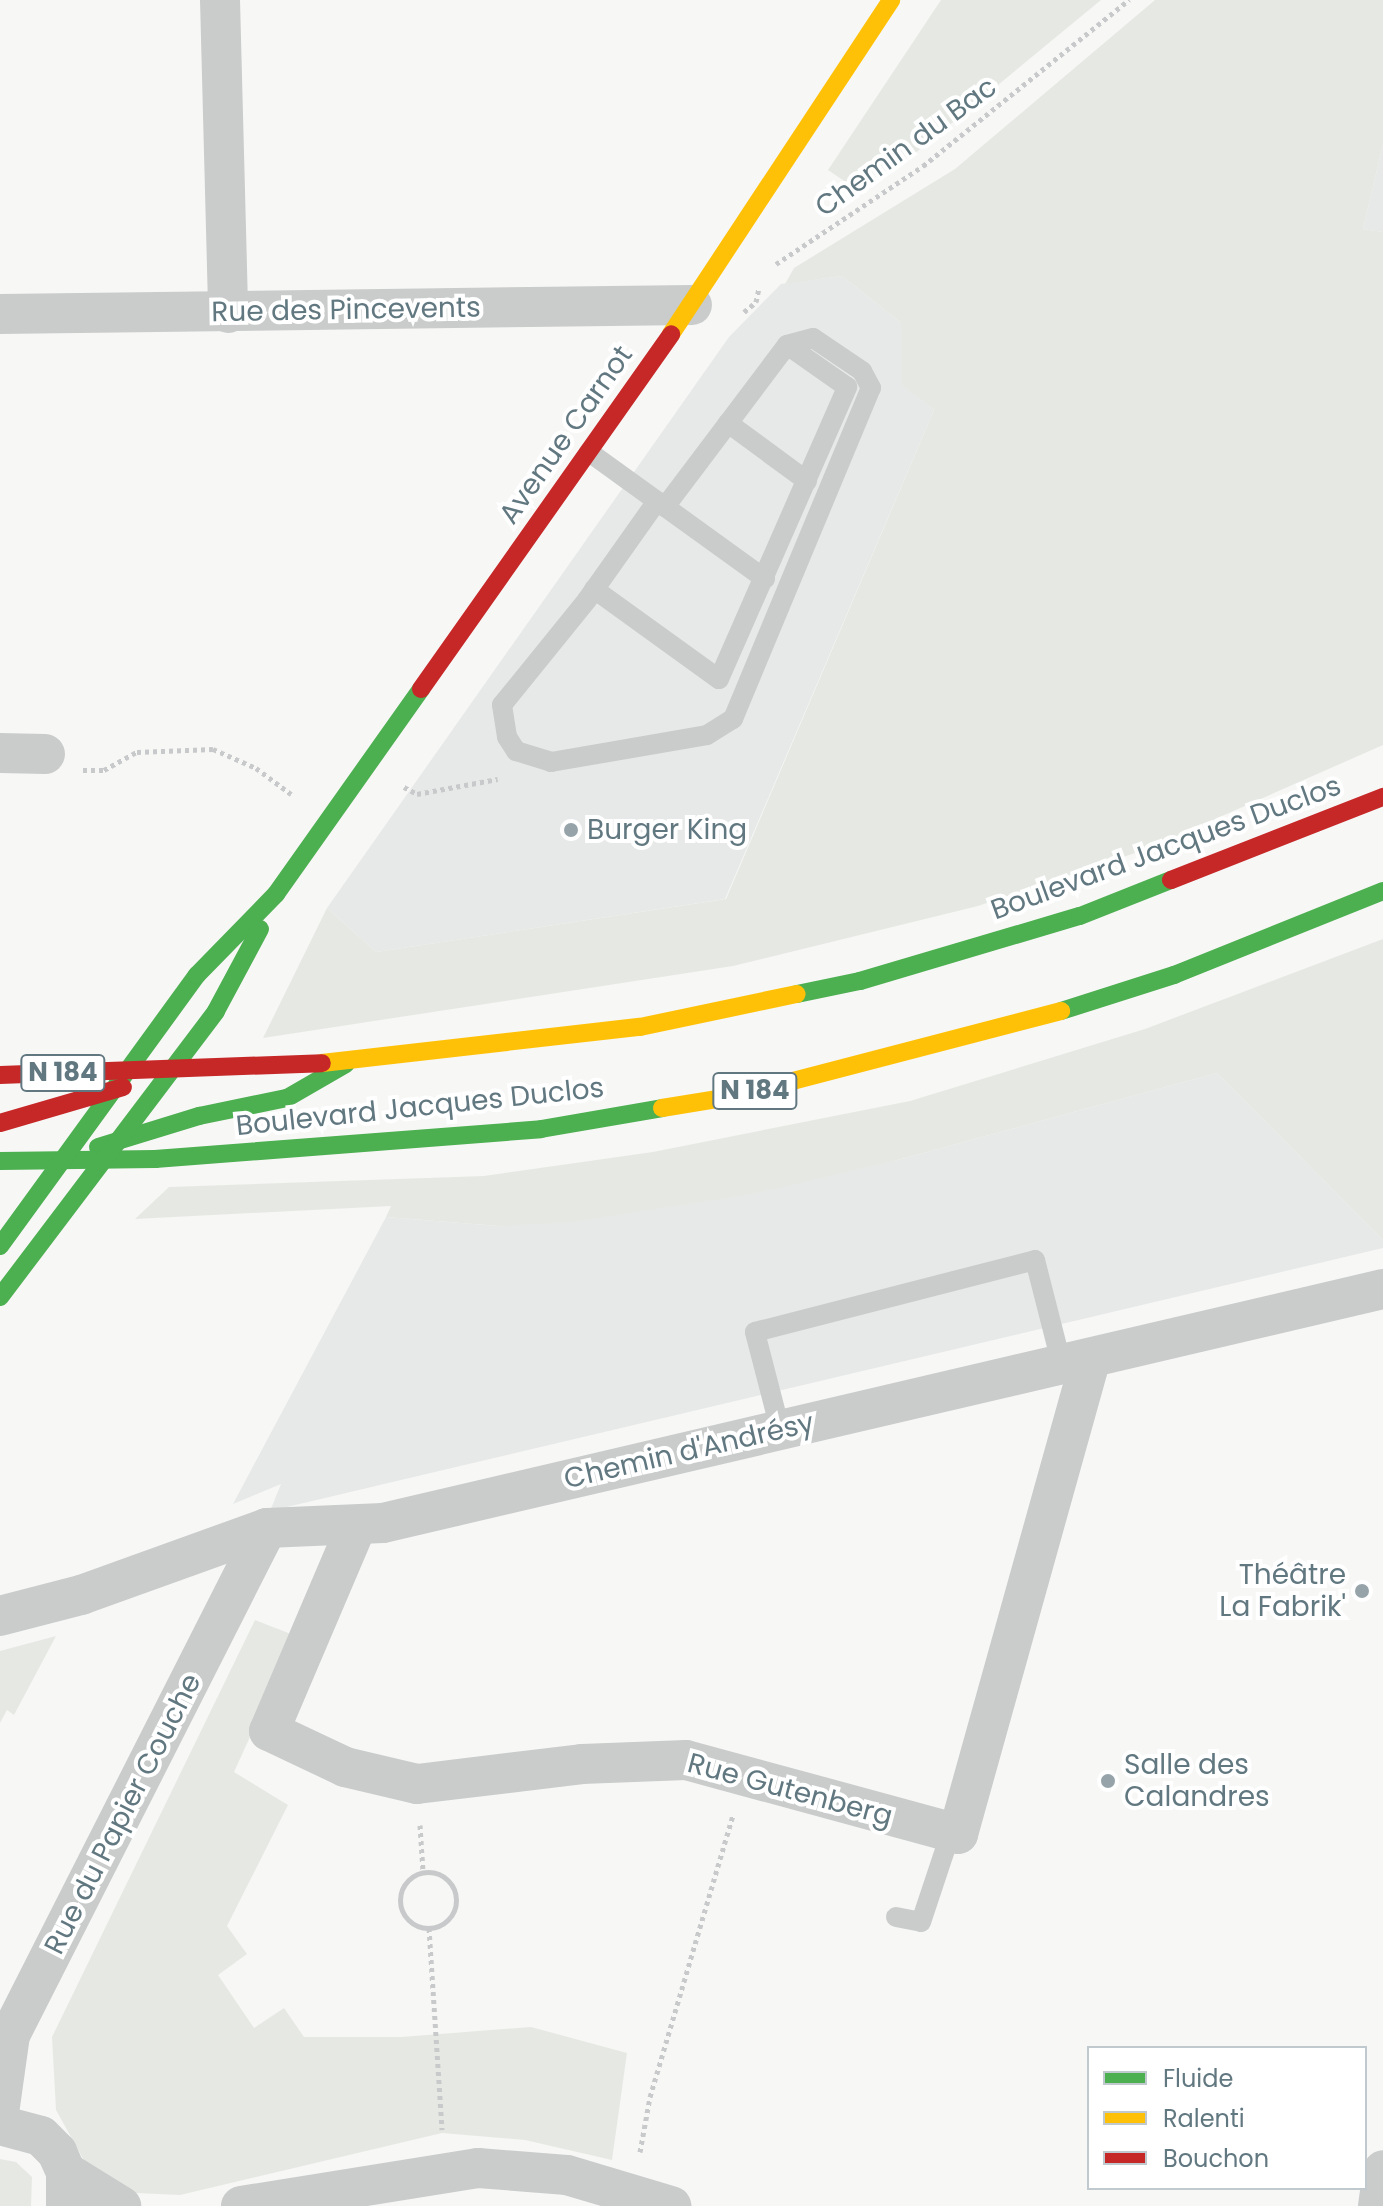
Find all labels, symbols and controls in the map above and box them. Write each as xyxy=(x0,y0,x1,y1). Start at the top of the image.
street label: Chemin du Bac xyxy=(809,70,1003,224)
street label: Rue des Pincevents xyxy=(211,291,481,329)
street label: Avenue Carnot xyxy=(492,340,640,530)
street label: Boulevard Jacques Duclos xyxy=(986,769,1346,927)
place label: Burger King xyxy=(587,813,747,847)
marker: Burger King xyxy=(562,821,580,839)
road number: N 184 xyxy=(19,1051,107,1095)
road number: N 184 xyxy=(711,1069,799,1113)
street label: Boulevard Jacques Duclos xyxy=(234,1071,606,1143)
street label: Chemin d'Andrésy xyxy=(561,1406,817,1496)
place label: Théâtre La Fabrik' xyxy=(1219,1558,1346,1624)
marker: Théâtre La Fabrik' xyxy=(1353,1582,1371,1600)
street label: Rue du Papier Couche xyxy=(38,1668,208,1960)
street label: Rue Gutenberg xyxy=(684,1747,896,1833)
place label: Salle des Calandres xyxy=(1124,1748,1270,1814)
marker: Salle des Calandres xyxy=(1099,1772,1117,1790)
legend xyxy=(1087,2046,1367,2190)
text: Fluide xyxy=(1163,2062,1233,2095)
text: Ralenti xyxy=(1163,2102,1245,2135)
text: Bouchon xyxy=(1163,2142,1269,2175)

